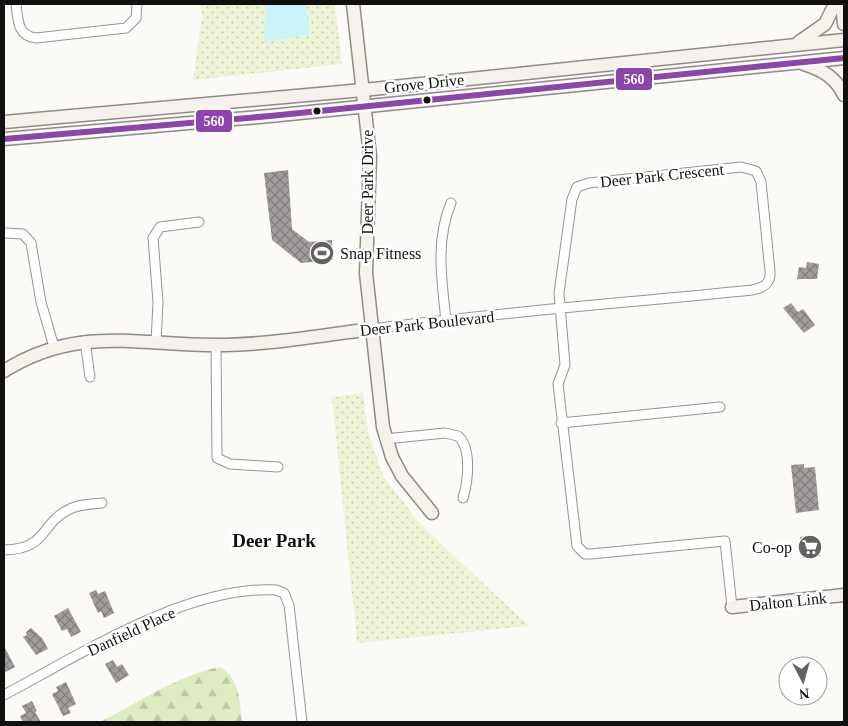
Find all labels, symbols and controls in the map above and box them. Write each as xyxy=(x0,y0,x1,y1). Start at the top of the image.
line badge: 560 xyxy=(615,67,653,91)
street label: Grove Drive xyxy=(383,71,465,96)
text: 560 xyxy=(624,72,645,87)
unlabelled marker xyxy=(422,95,432,105)
unlabelled marker xyxy=(312,106,322,116)
line badge: 560 xyxy=(195,109,233,133)
text: 560 xyxy=(204,114,225,129)
street label: Deer Park Drive xyxy=(359,130,376,234)
street label: Deer Park Crescent xyxy=(599,160,725,190)
sports icon: Snap Fitness xyxy=(309,240,335,266)
place label: Snap Fitness xyxy=(340,245,421,263)
street label: Deer Park Boulevard xyxy=(359,308,495,339)
district label: Deer Park xyxy=(232,530,316,551)
supermarket icon: Co-op xyxy=(797,534,823,560)
place label: Co-op xyxy=(752,539,792,557)
street label: Dalton Link xyxy=(748,589,828,614)
street label: Danfield Place xyxy=(85,604,178,659)
north arrow xyxy=(778,656,828,706)
text: N xyxy=(798,685,810,701)

